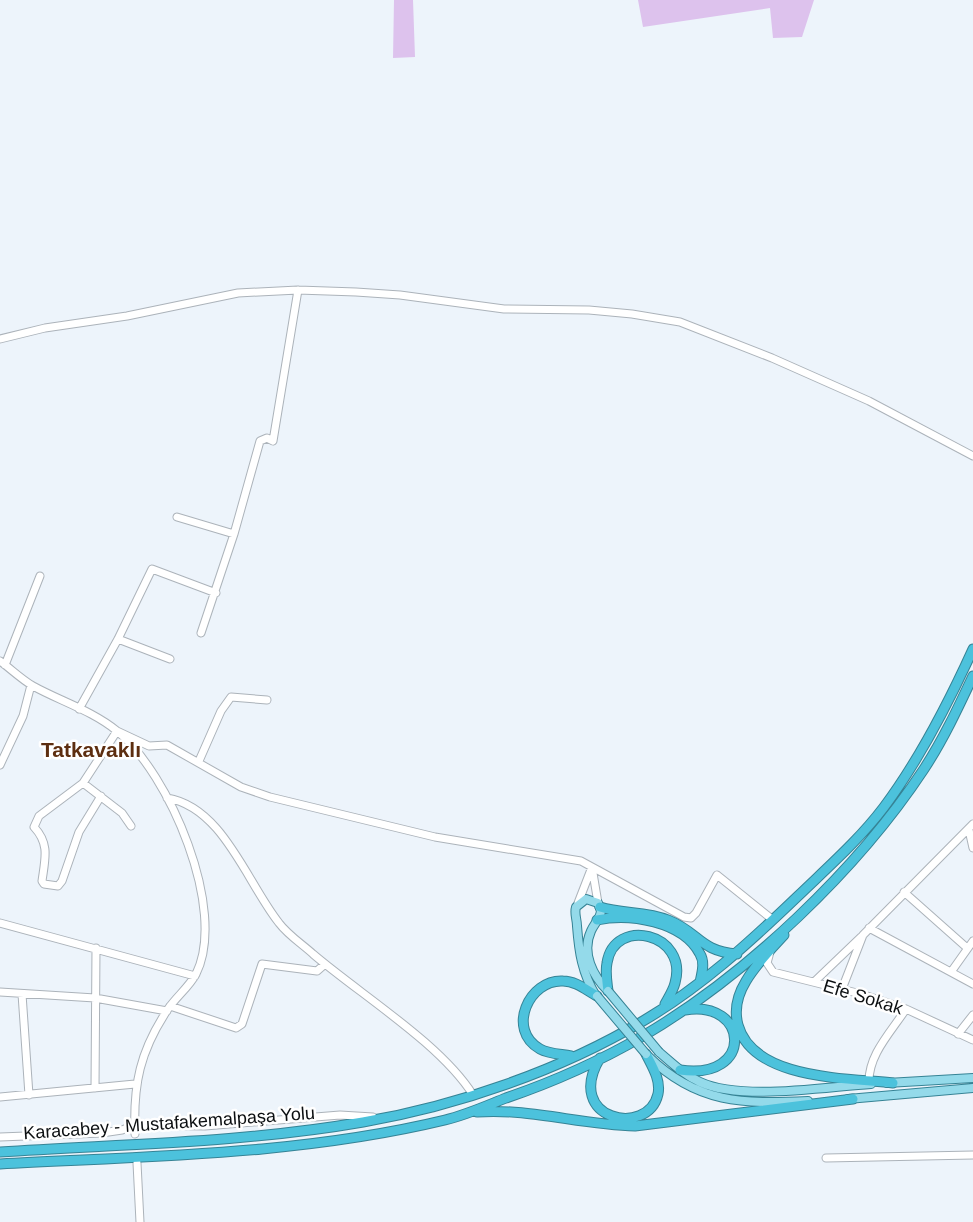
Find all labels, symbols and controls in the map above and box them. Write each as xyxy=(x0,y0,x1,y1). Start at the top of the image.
district label: Tatkavaklı xyxy=(41,738,141,761)
street label: Efe Sokak xyxy=(821,975,906,1019)
street label: Karacabey - Mustafakemalpaşa Yolu xyxy=(23,1103,315,1143)

